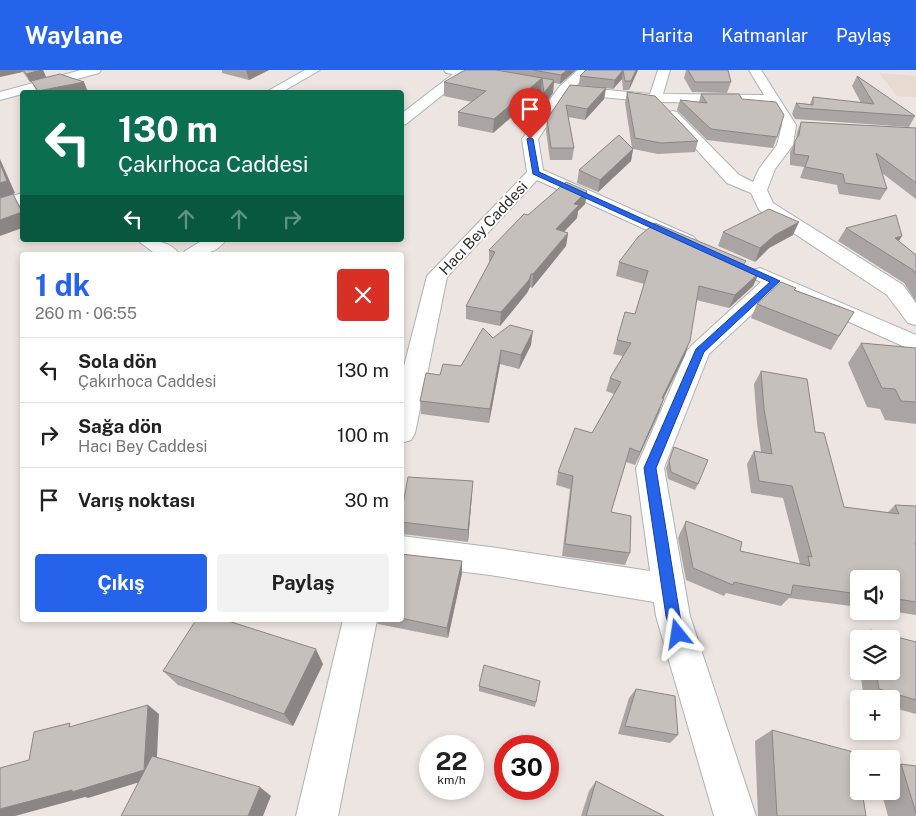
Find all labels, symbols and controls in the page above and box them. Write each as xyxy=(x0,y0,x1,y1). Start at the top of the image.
text: Waylane xyxy=(25,21,123,49)
text: Harita xyxy=(641,25,693,46)
text: Katmanlar xyxy=(721,25,808,46)
text: Paylaş xyxy=(836,25,891,46)
pin xyxy=(509,88,551,139)
icon: arrive xyxy=(516,95,544,123)
text: 130 m xyxy=(118,109,218,150)
icon: left xyxy=(35,110,100,175)
text: Çakırhoca Caddesi xyxy=(118,151,308,177)
street label: Hacı Bey Caddesi xyxy=(435,178,531,278)
icon: left xyxy=(119,205,147,233)
icon: ahead xyxy=(172,205,200,233)
icon: ahead xyxy=(225,205,253,233)
icon: right xyxy=(278,205,306,233)
text: 1 dk xyxy=(35,267,90,303)
button: close xyxy=(337,269,389,321)
text: 260 m · 06:55 xyxy=(35,304,137,323)
text: Sola dön xyxy=(78,350,157,372)
icon: left xyxy=(35,356,63,384)
text: 130 m xyxy=(337,359,389,381)
text: Çakırhoca Caddesi xyxy=(78,372,216,391)
text: Sağa dön xyxy=(78,415,162,437)
icon: right xyxy=(35,421,63,449)
text: 100 m xyxy=(337,424,389,446)
text: Hacı Bey Caddesi xyxy=(78,437,207,456)
icon: arrive xyxy=(35,486,63,514)
text: Varış noktası xyxy=(78,489,195,511)
text: 30 m xyxy=(344,489,389,511)
button: Çıkış xyxy=(35,554,207,612)
button: Paylaş xyxy=(217,554,389,612)
map controls xyxy=(850,570,900,800)
button: sound xyxy=(850,570,900,620)
position arrow xyxy=(651,607,703,659)
button: layers xyxy=(850,630,900,680)
button: + xyxy=(850,690,900,740)
speed limit sign: 30 xyxy=(494,735,559,800)
text: 22 xyxy=(436,746,467,776)
button: − xyxy=(850,750,900,800)
text: km/h xyxy=(437,773,466,787)

